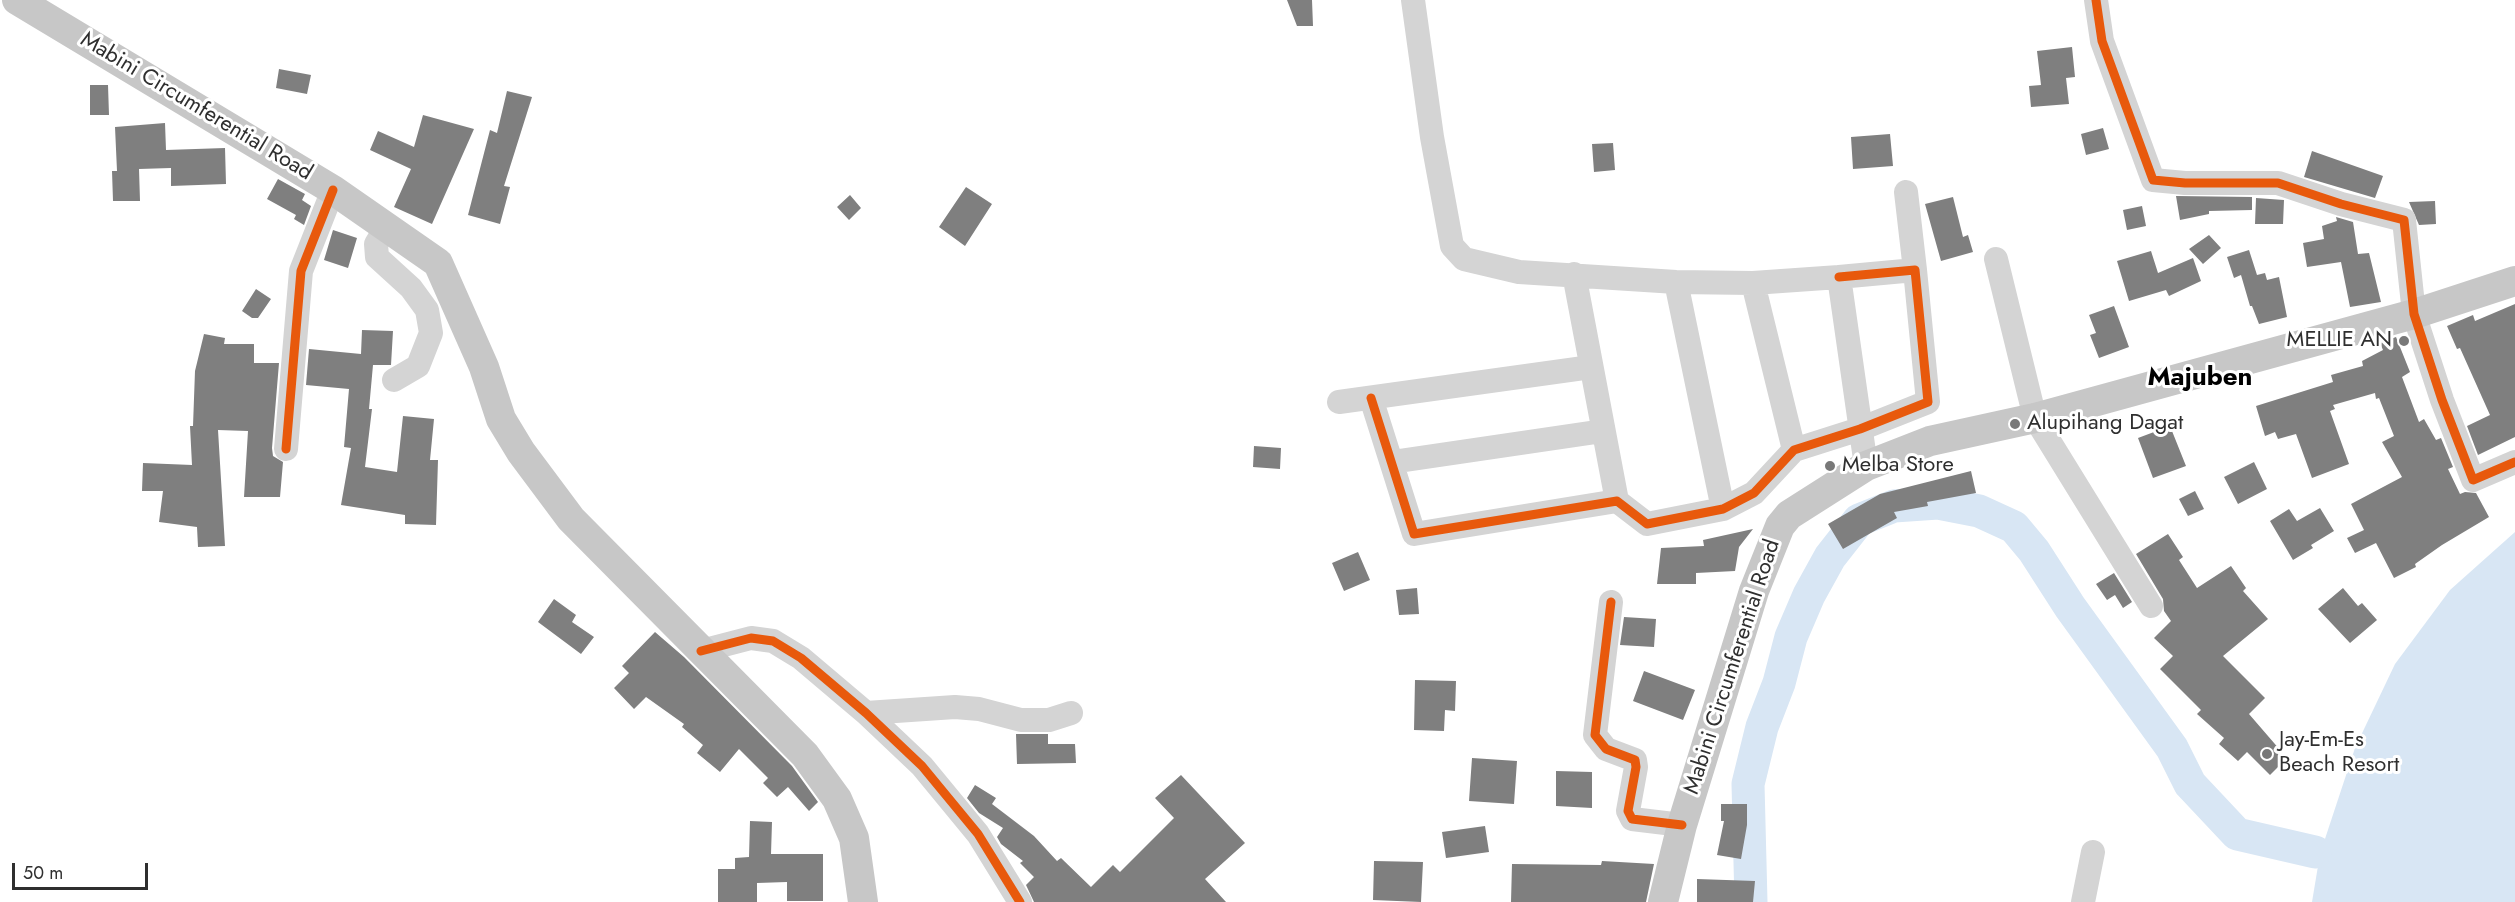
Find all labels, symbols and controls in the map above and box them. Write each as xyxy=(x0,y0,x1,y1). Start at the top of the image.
street label: Mabini Circumferential Road xyxy=(75,27,317,187)
place label: MELLIE AN xyxy=(2287,328,2392,354)
marker: MELLIE AN xyxy=(2397,334,2411,348)
district label: Majuben xyxy=(2147,363,2253,395)
place label: Alupihang Dagat xyxy=(2027,411,2183,437)
marker: Alupihang Dagat xyxy=(2008,417,2022,431)
place label: Melba Store xyxy=(1842,453,1954,479)
marker: Melba Store xyxy=(1823,459,1837,473)
street label: Mabini Circumferential Road xyxy=(1679,536,1787,798)
place label: Jay-Em-Es Beach Resort xyxy=(2279,728,2399,780)
marker: Jay-Em-Es Beach Resort xyxy=(2260,747,2274,761)
scale bar xyxy=(15,851,152,889)
text: 50 m xyxy=(23,860,63,886)

